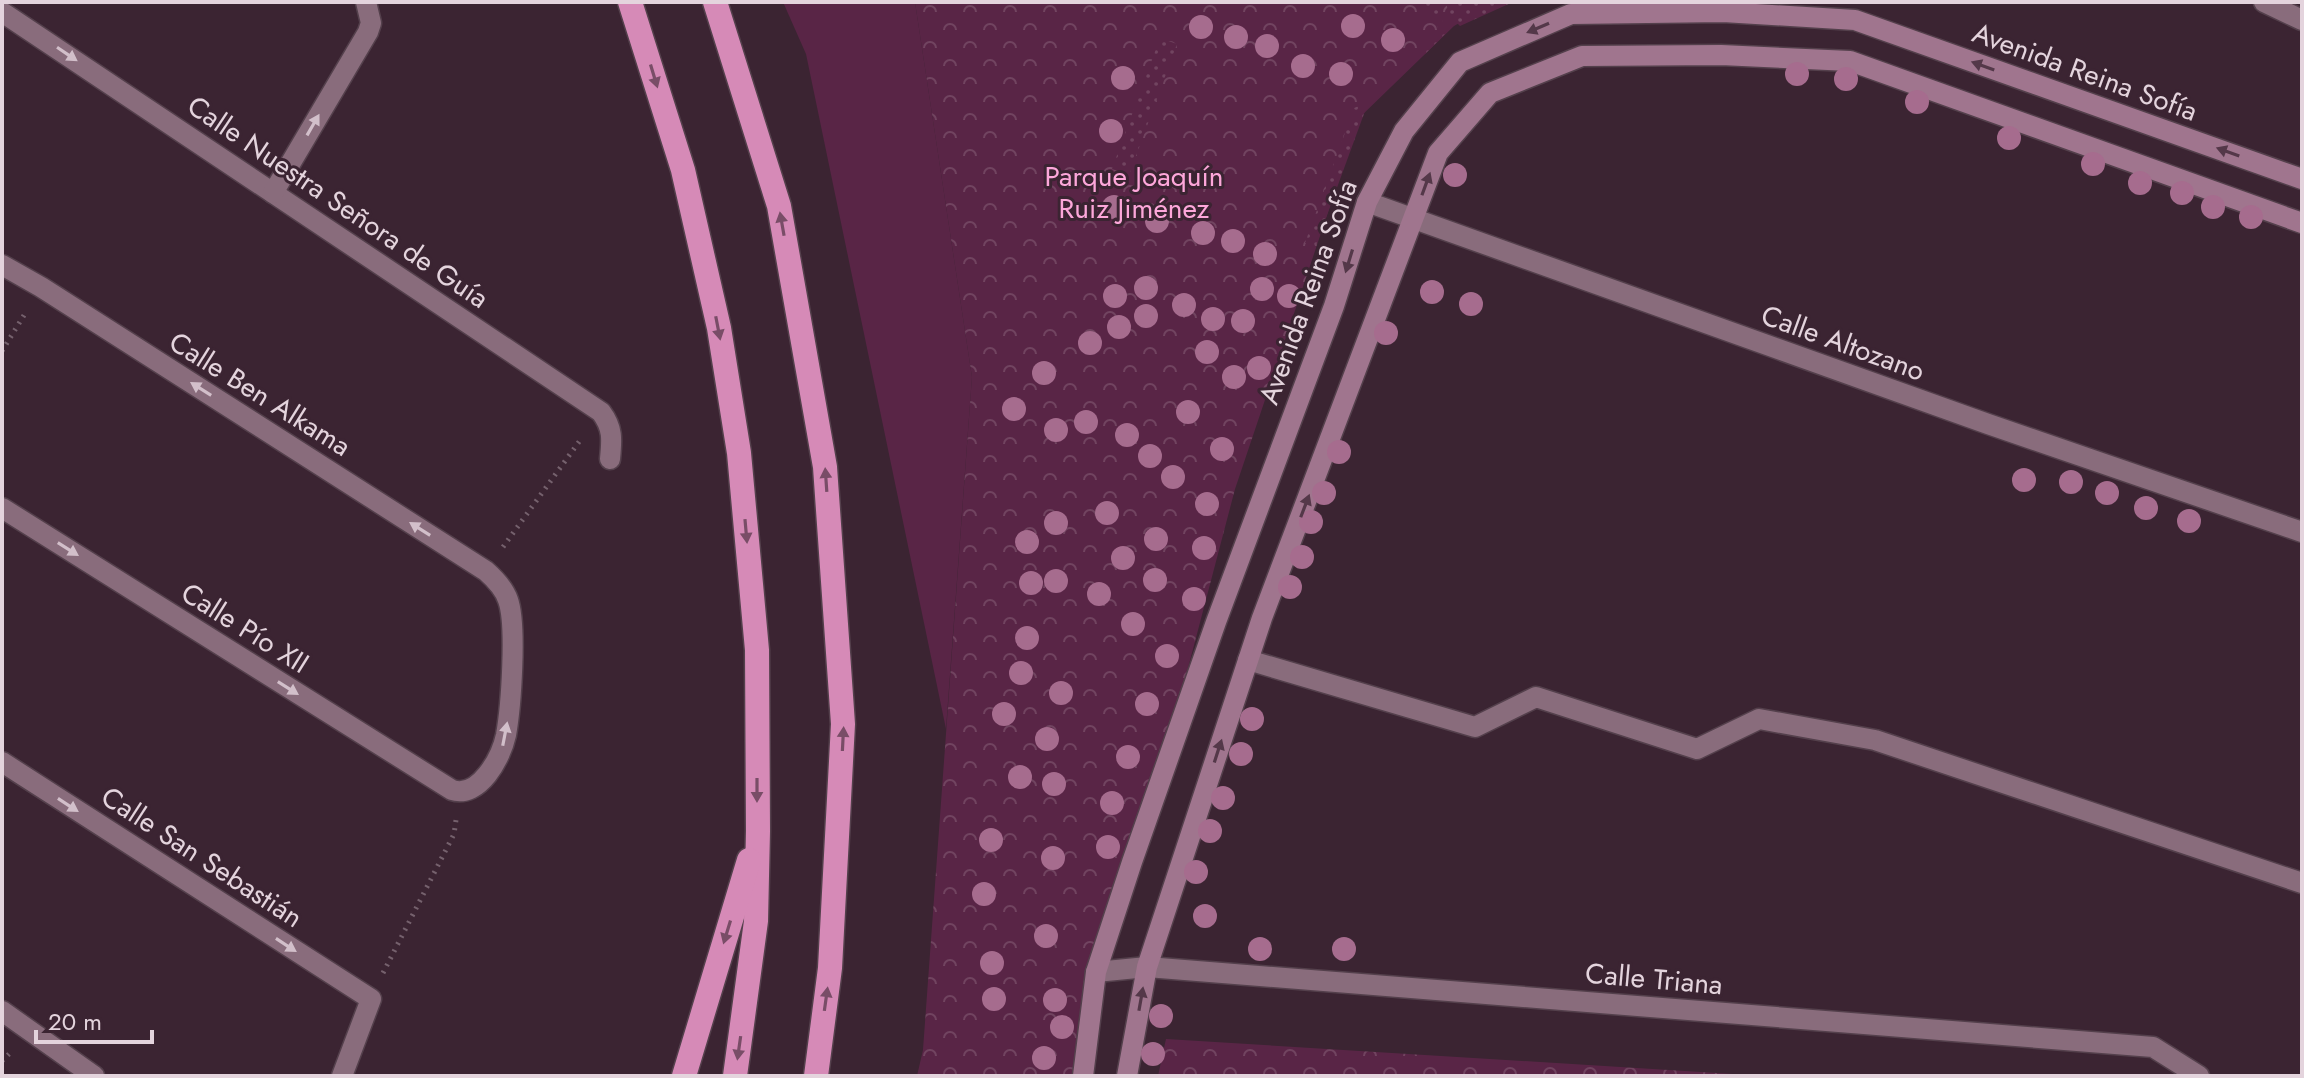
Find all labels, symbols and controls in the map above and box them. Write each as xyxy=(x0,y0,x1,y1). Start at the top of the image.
street label: Avenida Reina Sofía xyxy=(1967,12,2203,132)
one-way arrow xyxy=(1527,22,1550,35)
one-way arrow xyxy=(57,46,78,61)
one-way arrow xyxy=(1971,59,1995,71)
one-way arrow xyxy=(648,65,661,89)
street label: Calle Nuestra Señora de Guía xyxy=(179,86,497,318)
one-way arrow xyxy=(306,114,320,136)
one-way arrow xyxy=(2216,146,2240,158)
park label: Parque Joaquín Ruiz Jiménez xyxy=(1045,156,1223,229)
one-way arrow xyxy=(1420,172,1433,196)
street label: Avenida Reina Sofía xyxy=(1248,174,1368,410)
one-way arrow xyxy=(775,211,788,236)
one-way arrow xyxy=(1342,249,1354,273)
street label: Calle Altozano xyxy=(1756,294,1930,392)
one-way arrow xyxy=(713,316,725,341)
street label: Calle Ben Alkama xyxy=(161,322,359,466)
one-way arrow xyxy=(190,383,212,397)
one-way arrow xyxy=(819,467,832,492)
one-way arrow xyxy=(1299,494,1312,518)
one-way arrow xyxy=(740,519,753,544)
one-way arrow xyxy=(409,523,431,537)
one-way arrow xyxy=(57,542,79,556)
street label: Calle Pío XII xyxy=(173,572,317,684)
one-way arrow xyxy=(277,680,299,694)
one-way arrow xyxy=(499,721,511,746)
one-way arrow xyxy=(836,726,849,751)
one-way arrow xyxy=(1212,739,1225,763)
street label: Calle San Sebastián xyxy=(93,776,311,938)
one-way arrow xyxy=(751,778,763,803)
one-way arrow xyxy=(57,797,78,812)
one-way arrow xyxy=(720,921,733,945)
one-way arrow xyxy=(276,937,297,952)
street label: Calle Triana xyxy=(1584,953,1724,1005)
one-way arrow xyxy=(820,986,833,1011)
one-way arrow xyxy=(1136,987,1148,1012)
scale bar xyxy=(36,994,152,1044)
text: 20 m xyxy=(48,1004,102,1039)
one-way arrow xyxy=(732,1035,745,1060)

